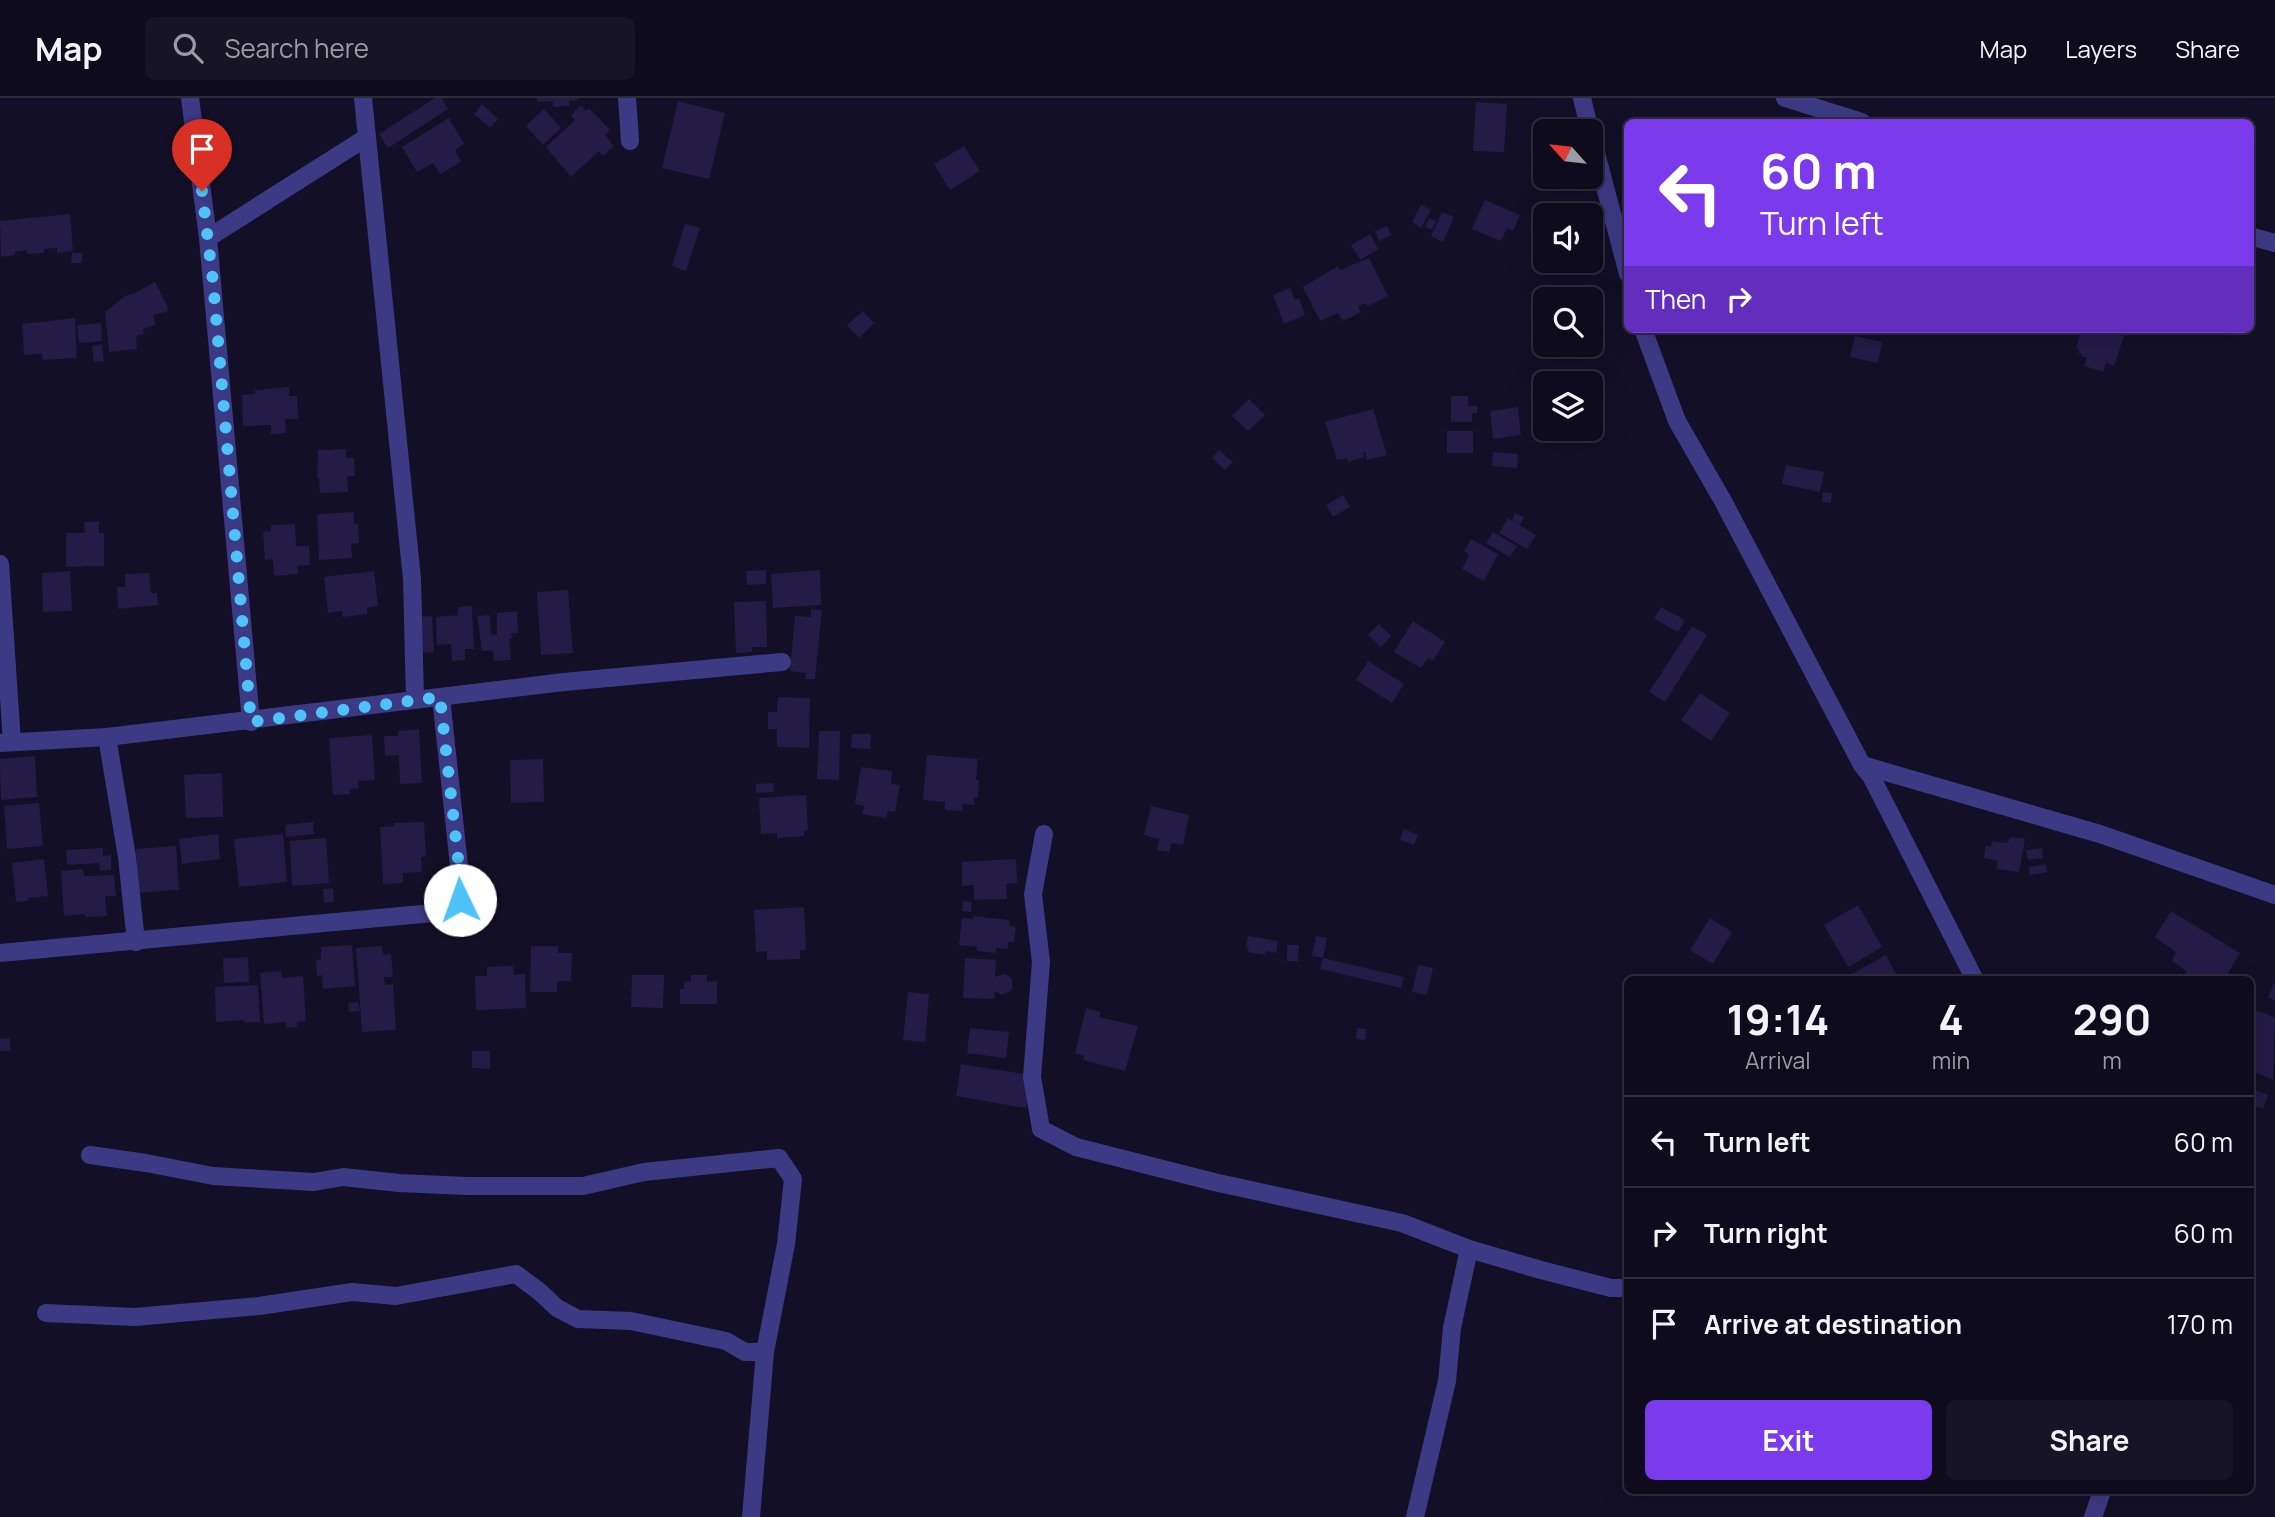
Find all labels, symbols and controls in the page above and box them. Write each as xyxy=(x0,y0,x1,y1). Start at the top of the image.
search box xyxy=(145,17,635,80)
text: Map xyxy=(35,26,103,71)
icon: search xyxy=(169,29,207,67)
text: Search here xyxy=(225,30,369,66)
text: Map xyxy=(1980,32,2027,65)
text: Layers xyxy=(2065,32,2137,65)
text: Share xyxy=(2175,32,2240,65)
pin xyxy=(172,119,232,191)
north arrow xyxy=(1533,119,1603,189)
map controls xyxy=(1533,119,1603,441)
icon: arrive xyxy=(183,130,221,168)
text: 60 m xyxy=(1760,137,1877,204)
icon: left xyxy=(1645,147,1736,238)
text: Turn left xyxy=(1760,201,1884,245)
button: sound xyxy=(1533,203,1603,273)
icon: right xyxy=(1720,280,1758,318)
text: Then xyxy=(1645,281,1706,317)
button: search xyxy=(1533,287,1603,357)
button: layers xyxy=(1533,371,1603,441)
position arrow xyxy=(423,863,497,937)
text: 19:14 xyxy=(1726,990,1829,1048)
text: 4 xyxy=(1938,990,1964,1048)
text: 290 xyxy=(2073,990,2152,1048)
text: Arrival xyxy=(1745,1044,1811,1076)
text: min xyxy=(1932,1044,1970,1076)
text: m xyxy=(2102,1044,2122,1076)
icon: left xyxy=(1645,1123,1683,1161)
text: Turn left xyxy=(1704,1124,1811,1160)
text: 60 m xyxy=(2174,1124,2233,1160)
icon: right xyxy=(1645,1214,1683,1252)
text: Turn right xyxy=(1704,1215,1828,1251)
text: 60 m xyxy=(2174,1215,2233,1251)
icon: arrive xyxy=(1645,1305,1683,1343)
text: Arrive at destination xyxy=(1704,1306,1962,1342)
text: 170 m xyxy=(2167,1306,2233,1342)
button: Exit xyxy=(1645,1400,1932,1480)
button: Share xyxy=(1946,1400,2233,1480)

